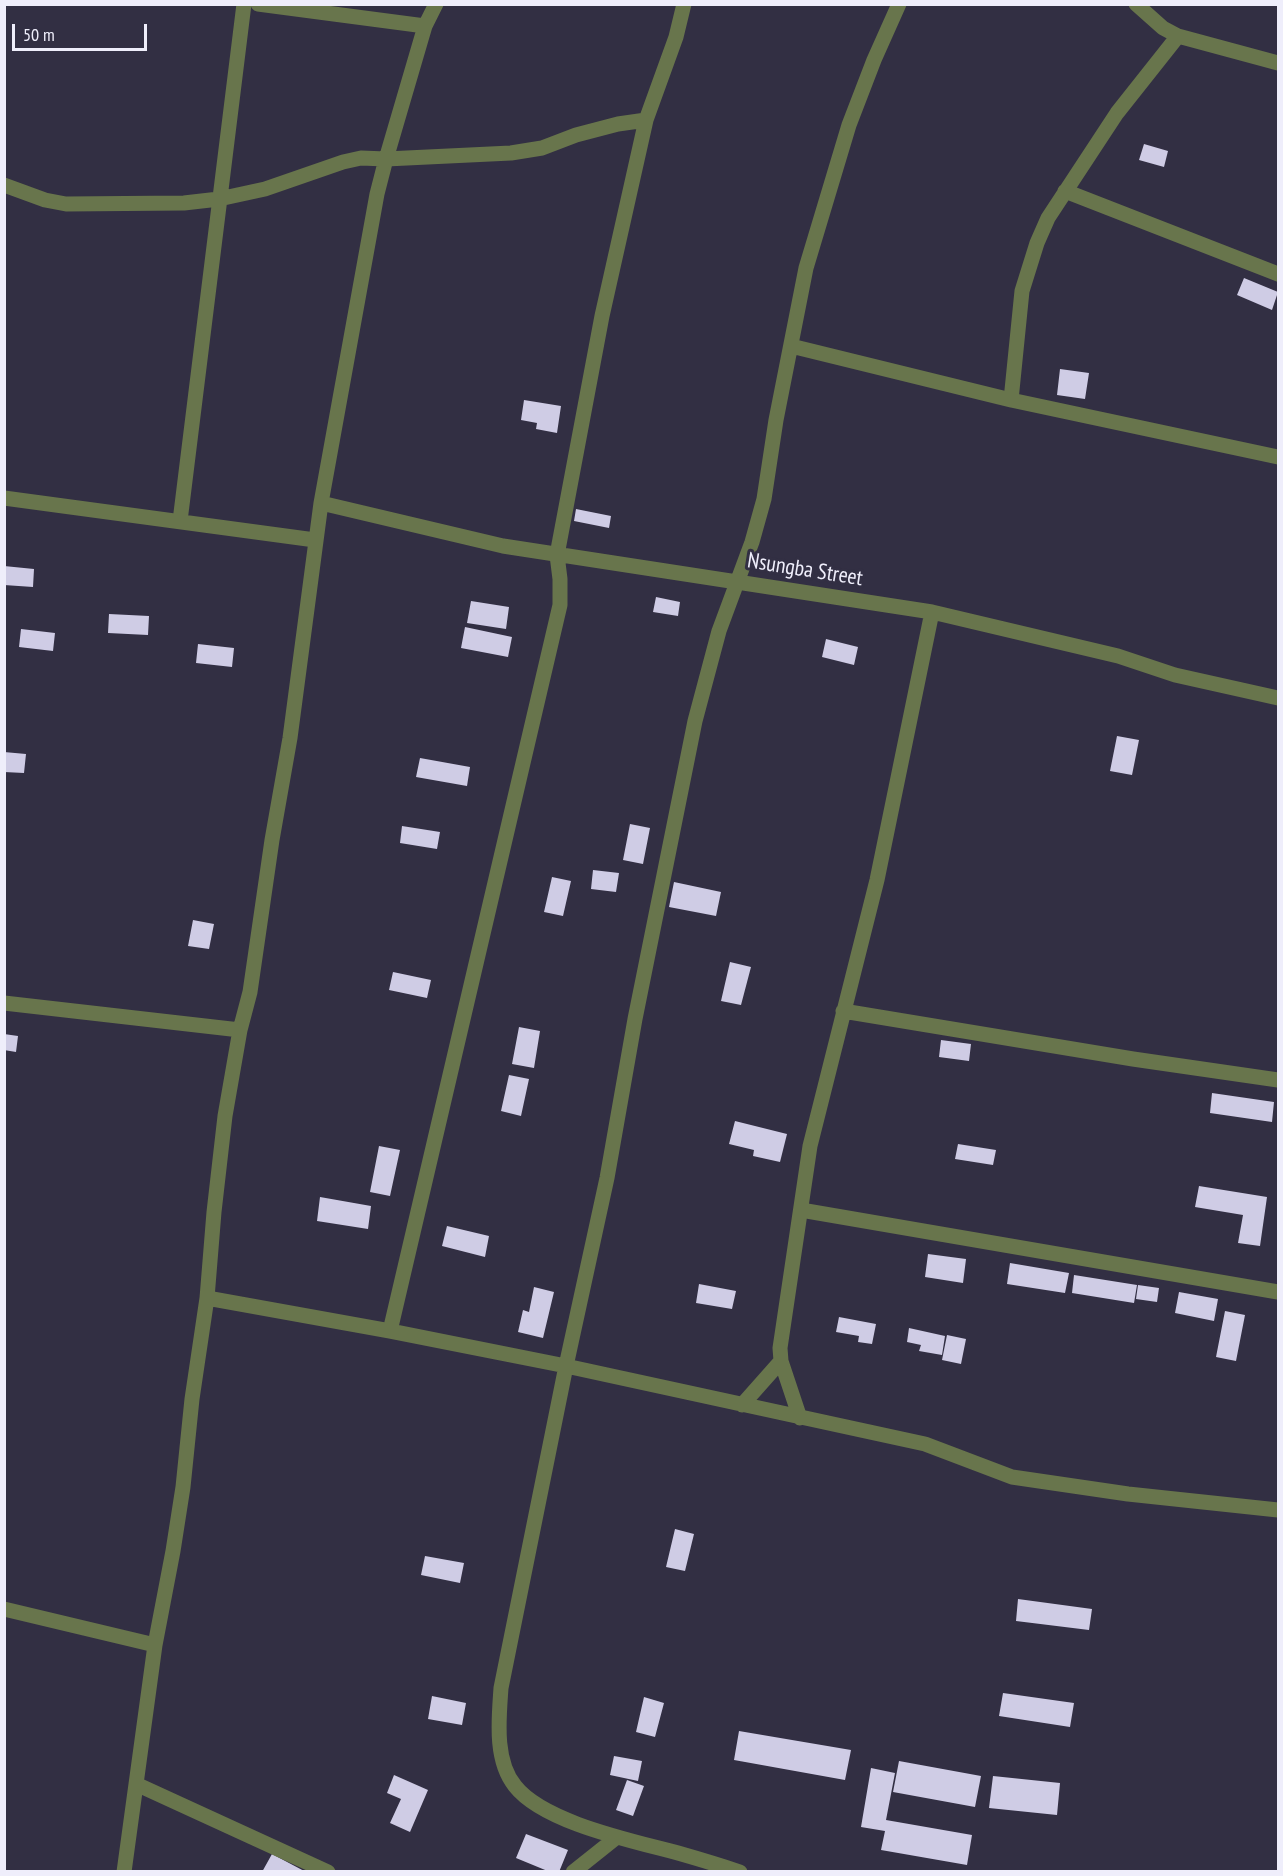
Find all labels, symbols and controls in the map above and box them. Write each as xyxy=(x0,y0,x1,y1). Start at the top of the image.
scale bar xyxy=(15,12,150,50)
text: 50 m xyxy=(23,23,55,46)
street label: Nsungba Street xyxy=(745,548,865,592)

